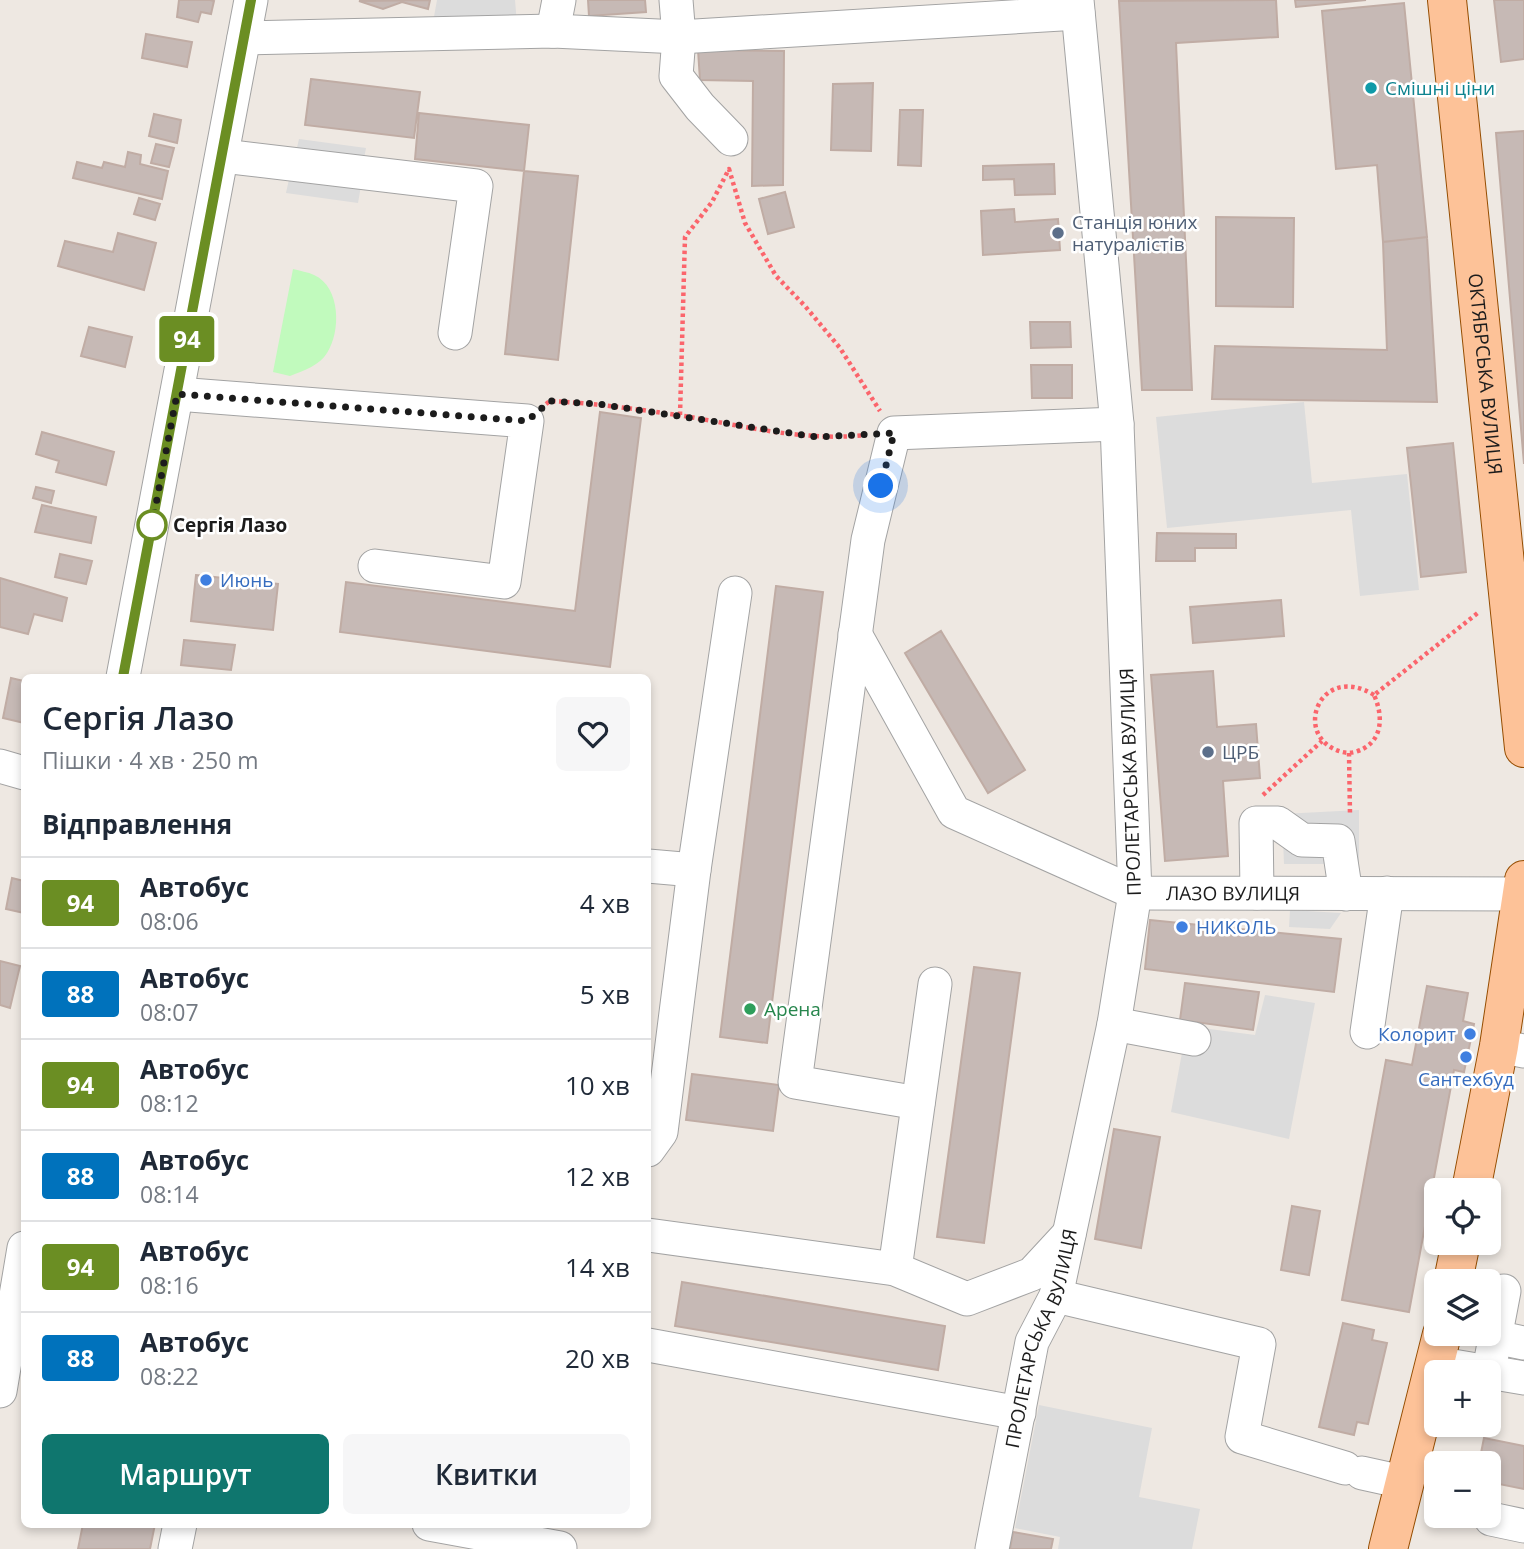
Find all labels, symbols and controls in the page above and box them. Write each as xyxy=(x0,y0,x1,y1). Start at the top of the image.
place label: Смішні ціни xyxy=(1385,75,1495,101)
marker: Смішні ціни xyxy=(1363,80,1379,96)
place label: Станція юних натуралістів xyxy=(1072,209,1197,257)
marker: Станція юних натуралістів xyxy=(1050,225,1066,241)
street label: ОКТЯБРСЬКА ВУЛИЦЯ xyxy=(1462,272,1509,476)
line badge: 94 xyxy=(156,316,218,362)
text: 94 xyxy=(173,322,201,355)
your location xyxy=(863,468,898,503)
marker: Сергія Лазо xyxy=(137,510,167,540)
place label: Сергія Лазо xyxy=(173,512,287,538)
place label: Июнь xyxy=(220,567,273,593)
marker: Июнь xyxy=(198,572,214,588)
street label: ПРОЛЕТАРСЬКА ВУЛИЦЯ xyxy=(1113,667,1147,897)
text: Сергія Лазо xyxy=(42,695,235,740)
button: heart xyxy=(556,697,630,771)
place label: ЦРБ xyxy=(1222,739,1259,765)
text: Пішки · 4 хв · 250 m xyxy=(42,744,259,776)
marker: ЦРБ xyxy=(1200,744,1216,760)
text: Відправлення xyxy=(42,806,232,842)
text: Автобус xyxy=(140,869,249,905)
street label: ЛАЗО ВУЛИЦЯ xyxy=(1166,880,1300,906)
text: 4 хв xyxy=(580,885,630,921)
text: 94 xyxy=(67,886,94,919)
text: 08:06 xyxy=(140,905,199,937)
place label: НИКОЛЬ xyxy=(1196,914,1276,940)
marker: НИКОЛЬ xyxy=(1174,919,1190,935)
text: Автобус xyxy=(140,960,249,996)
text: 5 хв xyxy=(580,976,630,1012)
text: 88 xyxy=(67,977,94,1010)
text: 08:07 xyxy=(140,996,199,1028)
place label: Арена xyxy=(764,996,821,1022)
marker: Арена xyxy=(742,1001,758,1017)
place label: Колорит xyxy=(1378,1021,1456,1047)
marker: Колорит xyxy=(1462,1026,1478,1042)
marker: Сантехбуд xyxy=(1458,1049,1474,1065)
text: Автобус xyxy=(140,1051,249,1087)
place label: Сантехбуд xyxy=(1418,1066,1514,1092)
text: 10 хв xyxy=(565,1067,630,1103)
text: 94 xyxy=(67,1068,94,1101)
text: 08:12 xyxy=(140,1087,199,1119)
text: Автобус xyxy=(140,1142,249,1178)
text: 12 хв xyxy=(565,1158,630,1194)
text: 88 xyxy=(67,1159,94,1192)
text: 08:14 xyxy=(140,1178,199,1210)
map controls xyxy=(1424,1178,1501,1528)
button: locate xyxy=(1424,1178,1501,1255)
street label: ПРОЛЕТАРСЬКА ВУЛИЦЯ xyxy=(999,1226,1083,1450)
text: Автобус xyxy=(140,1233,249,1269)
text: 14 хв xyxy=(565,1249,630,1285)
text: 94 xyxy=(67,1250,94,1283)
text: 08:16 xyxy=(140,1269,199,1301)
button: layers xyxy=(1424,1269,1501,1346)
text: Автобус xyxy=(140,1324,249,1360)
text: 20 хв xyxy=(565,1340,630,1376)
text: 88 xyxy=(67,1341,94,1374)
text: 08:22 xyxy=(140,1360,199,1392)
button: + xyxy=(1424,1360,1501,1437)
button: Маршрут xyxy=(42,1434,329,1514)
button: Квитки xyxy=(343,1434,630,1514)
button: − xyxy=(1424,1451,1501,1528)

